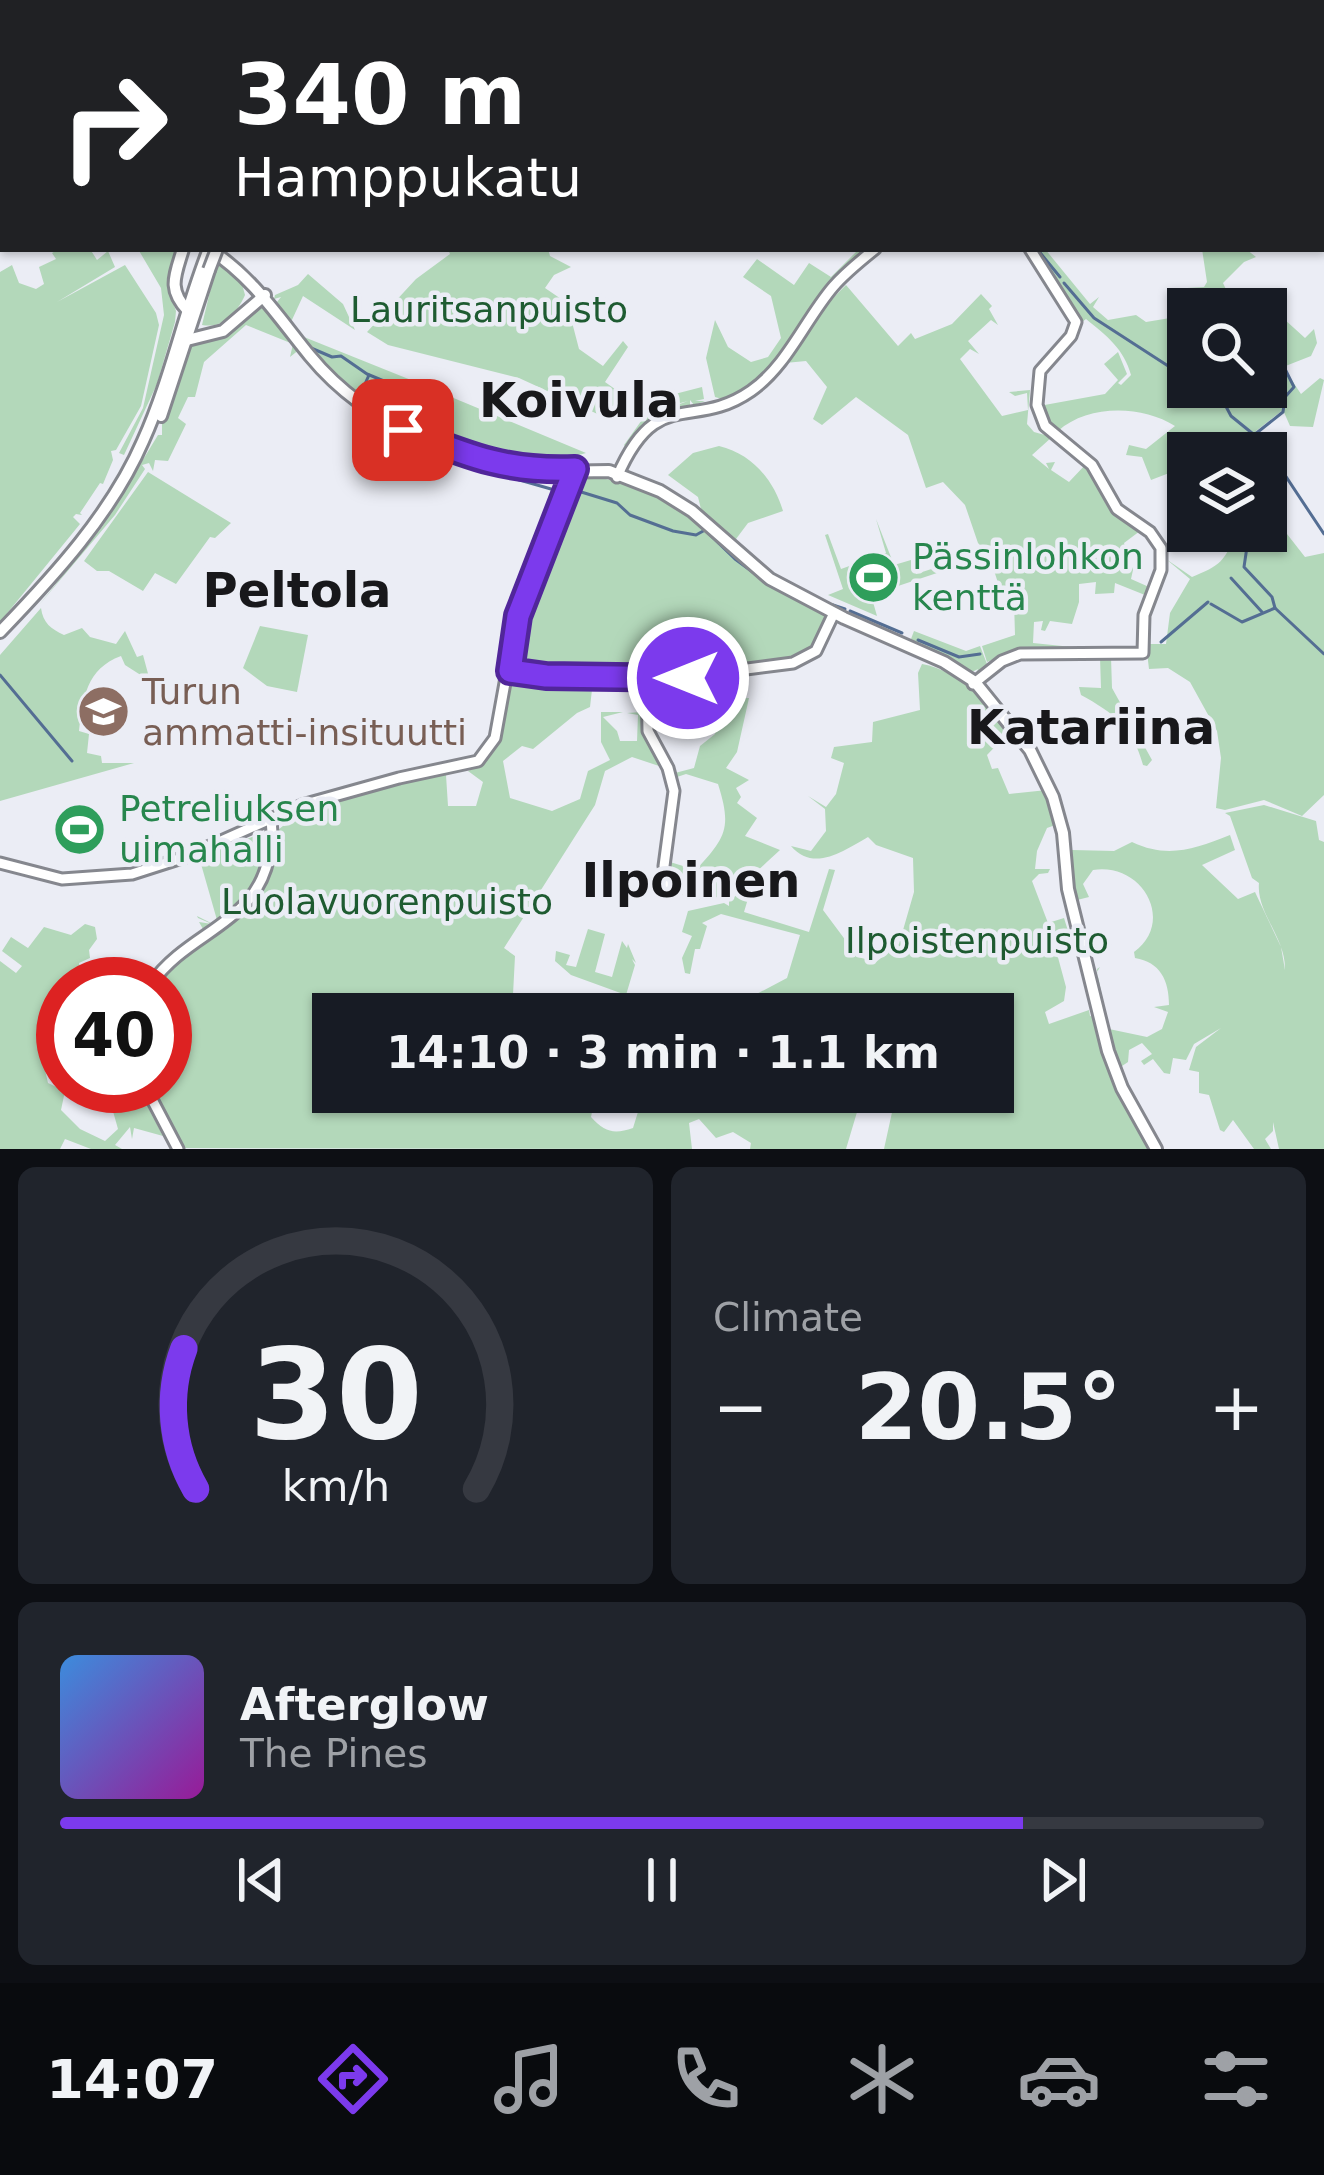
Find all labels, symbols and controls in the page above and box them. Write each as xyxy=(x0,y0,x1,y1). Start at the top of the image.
text: 340 m xyxy=(234,46,526,144)
icon: right xyxy=(36,48,192,204)
text: Hamppukatu xyxy=(234,146,582,209)
map controls xyxy=(1167,288,1287,552)
button: search xyxy=(1167,288,1287,408)
park label: Lauritsanpuisto xyxy=(350,289,628,330)
district label: Koivula xyxy=(479,372,679,428)
pin xyxy=(352,379,454,481)
icon: arrive xyxy=(370,397,436,463)
button: layers xyxy=(1167,432,1287,552)
place label: Pässinlohkon kenttä xyxy=(912,536,1144,618)
sports icon: Pässinlohkon kenttä xyxy=(845,549,901,605)
district label: Peltola xyxy=(203,562,391,618)
position arrow xyxy=(625,615,751,741)
place label: Turun ammatti-insituutti xyxy=(141,671,467,753)
school or university icon: Turun ammatti-insituutti xyxy=(75,684,131,740)
district label: Katariina xyxy=(967,699,1215,755)
place label: Petreliuksen uimahalli xyxy=(119,788,339,870)
sports icon: Petreliuksen uimahalli xyxy=(52,801,108,857)
district label: Ilpoinen xyxy=(582,852,801,908)
park label: Luolavuorenpuisto xyxy=(221,881,553,922)
park label: Ilpoistenpuisto xyxy=(845,920,1109,961)
speed limit sign: 40 xyxy=(36,957,192,1113)
text: 14:10 · 3 min · 1.1 km xyxy=(386,1026,940,1079)
text: Climate xyxy=(713,1295,863,1340)
text: 30 xyxy=(249,1322,422,1467)
text: 20.5° xyxy=(855,1355,1122,1460)
text: − xyxy=(713,1369,768,1446)
text: + xyxy=(1209,1369,1264,1446)
text: km/h xyxy=(281,1460,390,1510)
text: Afterglow xyxy=(240,1678,489,1731)
text: The Pines xyxy=(240,1731,427,1776)
icon: previous xyxy=(228,1847,294,1913)
icon: pause xyxy=(629,1847,695,1913)
icon: next xyxy=(1030,1847,1096,1913)
icon: directions xyxy=(311,2037,395,2121)
icon: music xyxy=(487,2037,571,2121)
icon: phone xyxy=(664,2037,748,2121)
icon: climate xyxy=(840,2037,924,2121)
icon: car xyxy=(1017,2037,1101,2121)
icon: filters xyxy=(1194,2037,1278,2121)
text: 14:07 xyxy=(46,2048,218,2111)

